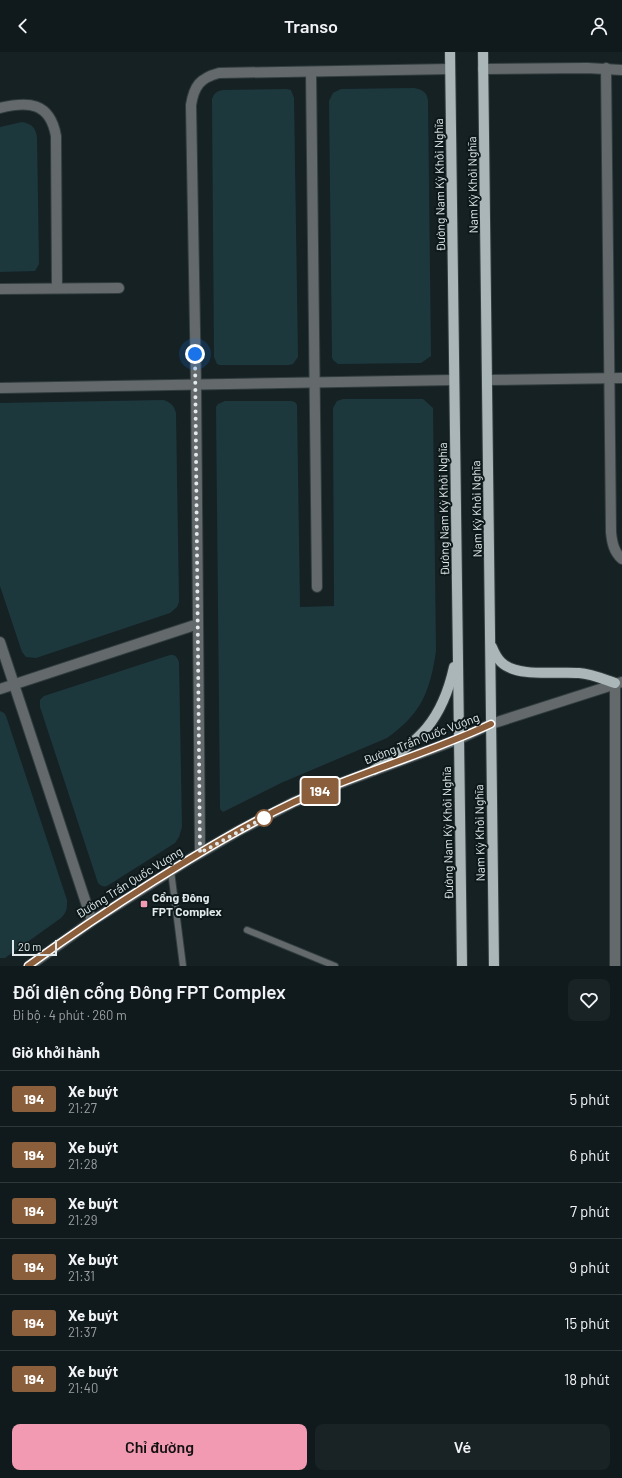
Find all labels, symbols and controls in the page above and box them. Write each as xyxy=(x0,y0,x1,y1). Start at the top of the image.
icon: back xyxy=(12,15,34,37)
text: Transo xyxy=(284,15,338,37)
icon: person xyxy=(588,15,610,37)
street label: Đường Nam Kỳ Khởi Nghĩa xyxy=(431,118,447,252)
street label: Nam Kỳ Khởi Nghĩa xyxy=(464,136,480,234)
your location xyxy=(185,344,205,364)
street label: Đường Nam Kỳ Khởi Nghĩa xyxy=(435,442,451,576)
street label: Nam Kỳ Khởi Nghĩa xyxy=(468,460,484,558)
street label: Đường Trần Quốc Vượng xyxy=(361,709,481,767)
street label: Đường Nam Kỳ Khởi Nghĩa xyxy=(439,766,455,900)
line badge: 194 xyxy=(297,778,343,804)
text: 194 xyxy=(310,782,330,799)
street label: Nam Kỳ Khởi Nghĩa xyxy=(471,784,487,882)
unlabelled marker xyxy=(255,809,273,827)
street label: Đường Trần Quốc Vượng xyxy=(73,843,185,921)
place label: Cổng Đông FPT Complex xyxy=(152,890,222,918)
marker: Cổng Đông FPT Complex xyxy=(139,899,149,909)
scale bar xyxy=(12,938,57,957)
text: 20 m xyxy=(18,940,41,953)
button: heart xyxy=(568,979,610,1021)
text: Đối diện cổng Đông FPT Complex xyxy=(12,980,286,1003)
text: Đi bộ · 4 phút · 260 m xyxy=(12,1007,127,1023)
text: Giờ khởi hành xyxy=(12,1043,100,1061)
text: Xe buýt xyxy=(68,1082,118,1100)
text: 194 xyxy=(24,1090,44,1107)
text: 5 phút xyxy=(569,1090,610,1108)
text: 21:27 xyxy=(68,1100,97,1116)
text: Xe buýt xyxy=(68,1138,118,1156)
text: 194 xyxy=(24,1146,44,1163)
text: 6 phút xyxy=(569,1146,610,1164)
text: 21:28 xyxy=(68,1156,97,1172)
text: Xe buýt xyxy=(68,1194,118,1212)
text: 194 xyxy=(24,1202,44,1219)
text: 7 phút xyxy=(570,1202,610,1220)
text: 21:29 xyxy=(68,1212,97,1228)
text: Xe buýt xyxy=(68,1250,118,1268)
text: 194 xyxy=(24,1258,44,1275)
text: 9 phút xyxy=(569,1258,610,1276)
text: 21:31 xyxy=(68,1268,95,1284)
text: Xe buýt xyxy=(68,1306,118,1324)
text: 194 xyxy=(24,1314,44,1331)
text: 15 phút xyxy=(564,1314,610,1332)
text: 21:37 xyxy=(68,1324,97,1340)
text: Xe buýt xyxy=(68,1362,118,1380)
text: 194 xyxy=(24,1370,44,1387)
text: 18 phút xyxy=(564,1370,610,1388)
text: 21:40 xyxy=(68,1380,98,1396)
button: Chỉ đường xyxy=(12,1424,307,1470)
button: Vé xyxy=(315,1424,610,1470)

